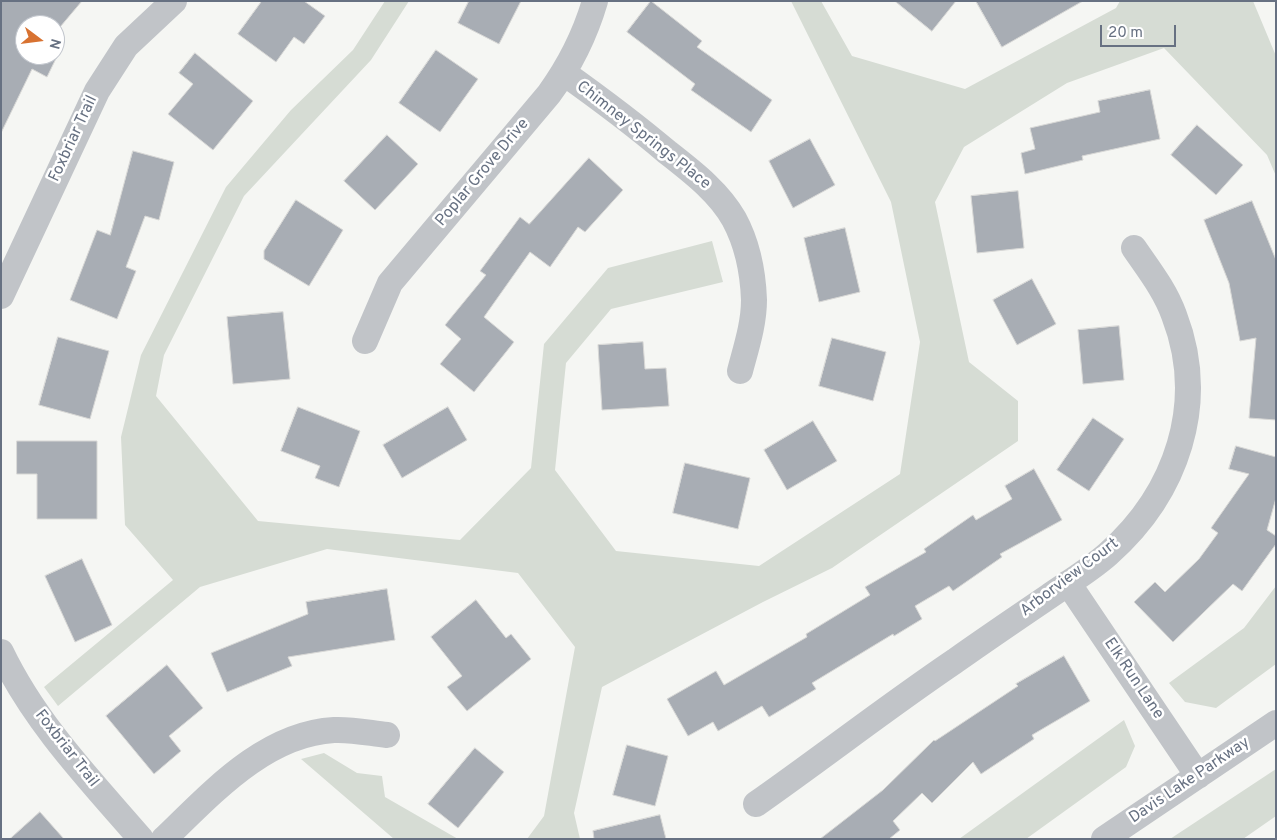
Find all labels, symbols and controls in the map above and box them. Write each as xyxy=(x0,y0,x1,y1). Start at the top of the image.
north arrow xyxy=(15,15,65,65)
scale bar xyxy=(1102,15,1178,47)
text: 20 m xyxy=(1108,24,1143,43)
text: N xyxy=(44,37,64,51)
street label: Chimney Springs Place xyxy=(572,78,714,194)
street label: Foxbriar Trail xyxy=(46,93,102,185)
street label: Poplar Grove Drive xyxy=(432,115,534,231)
street label: Arborview Court xyxy=(1017,535,1123,621)
street label: Elk Run Lane xyxy=(1099,635,1167,723)
street label: Foxbriar Trail xyxy=(30,707,102,791)
street label: Davis Lake Parkway xyxy=(1126,734,1254,828)

